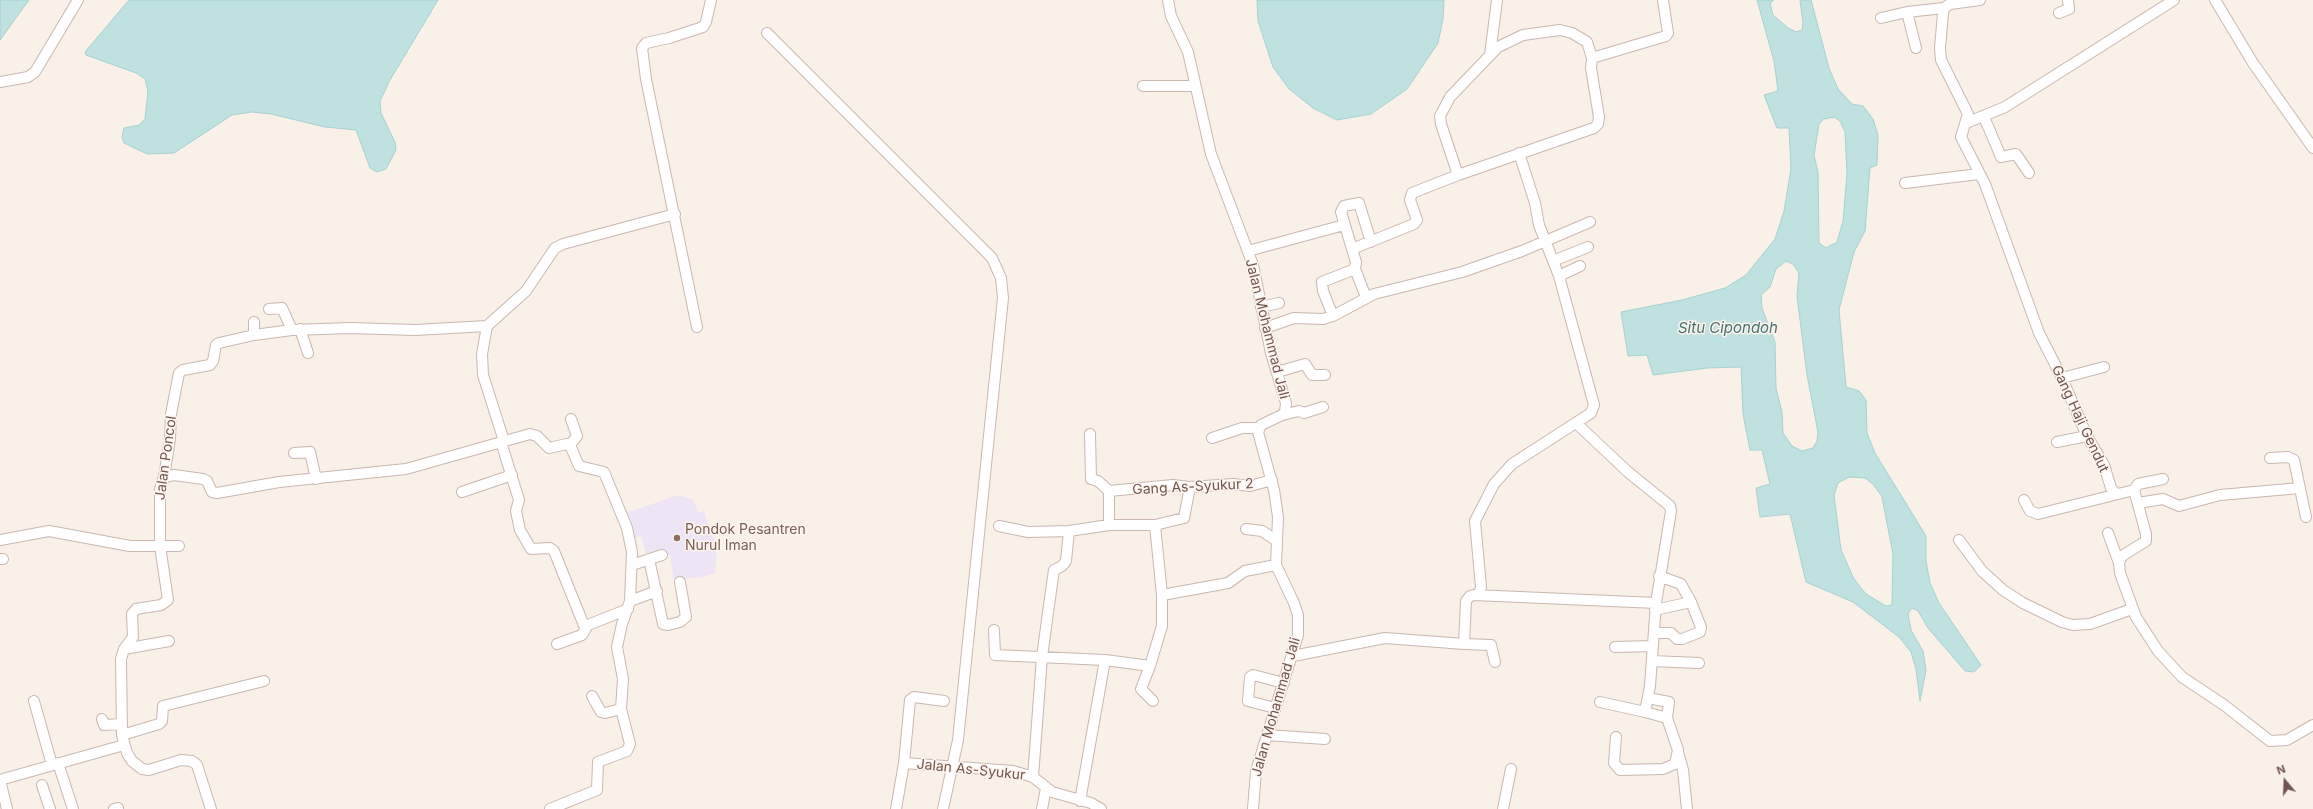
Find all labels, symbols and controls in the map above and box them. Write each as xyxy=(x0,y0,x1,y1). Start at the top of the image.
street label: Jalan Mohammad Jali xyxy=(1241,257,1293,401)
water label: Situ Cipondoh xyxy=(1678,319,1778,337)
street label: Gang Haji Gendut xyxy=(2048,363,2112,475)
street label: Jalan Poncol xyxy=(152,415,180,501)
street label: Gang As-Syukur 2 xyxy=(1132,475,1254,499)
place label: Pondok Pesantren Nurul Iman xyxy=(685,522,806,554)
marker: Pondok Pesantren Nurul Iman xyxy=(672,533,682,543)
street label: Jalan Mohammad Jali xyxy=(1248,635,1304,779)
street label: Jalan As-Syukur xyxy=(916,756,1026,784)
north arrow xyxy=(2265,761,2305,801)
text: N xyxy=(2275,762,2287,778)

